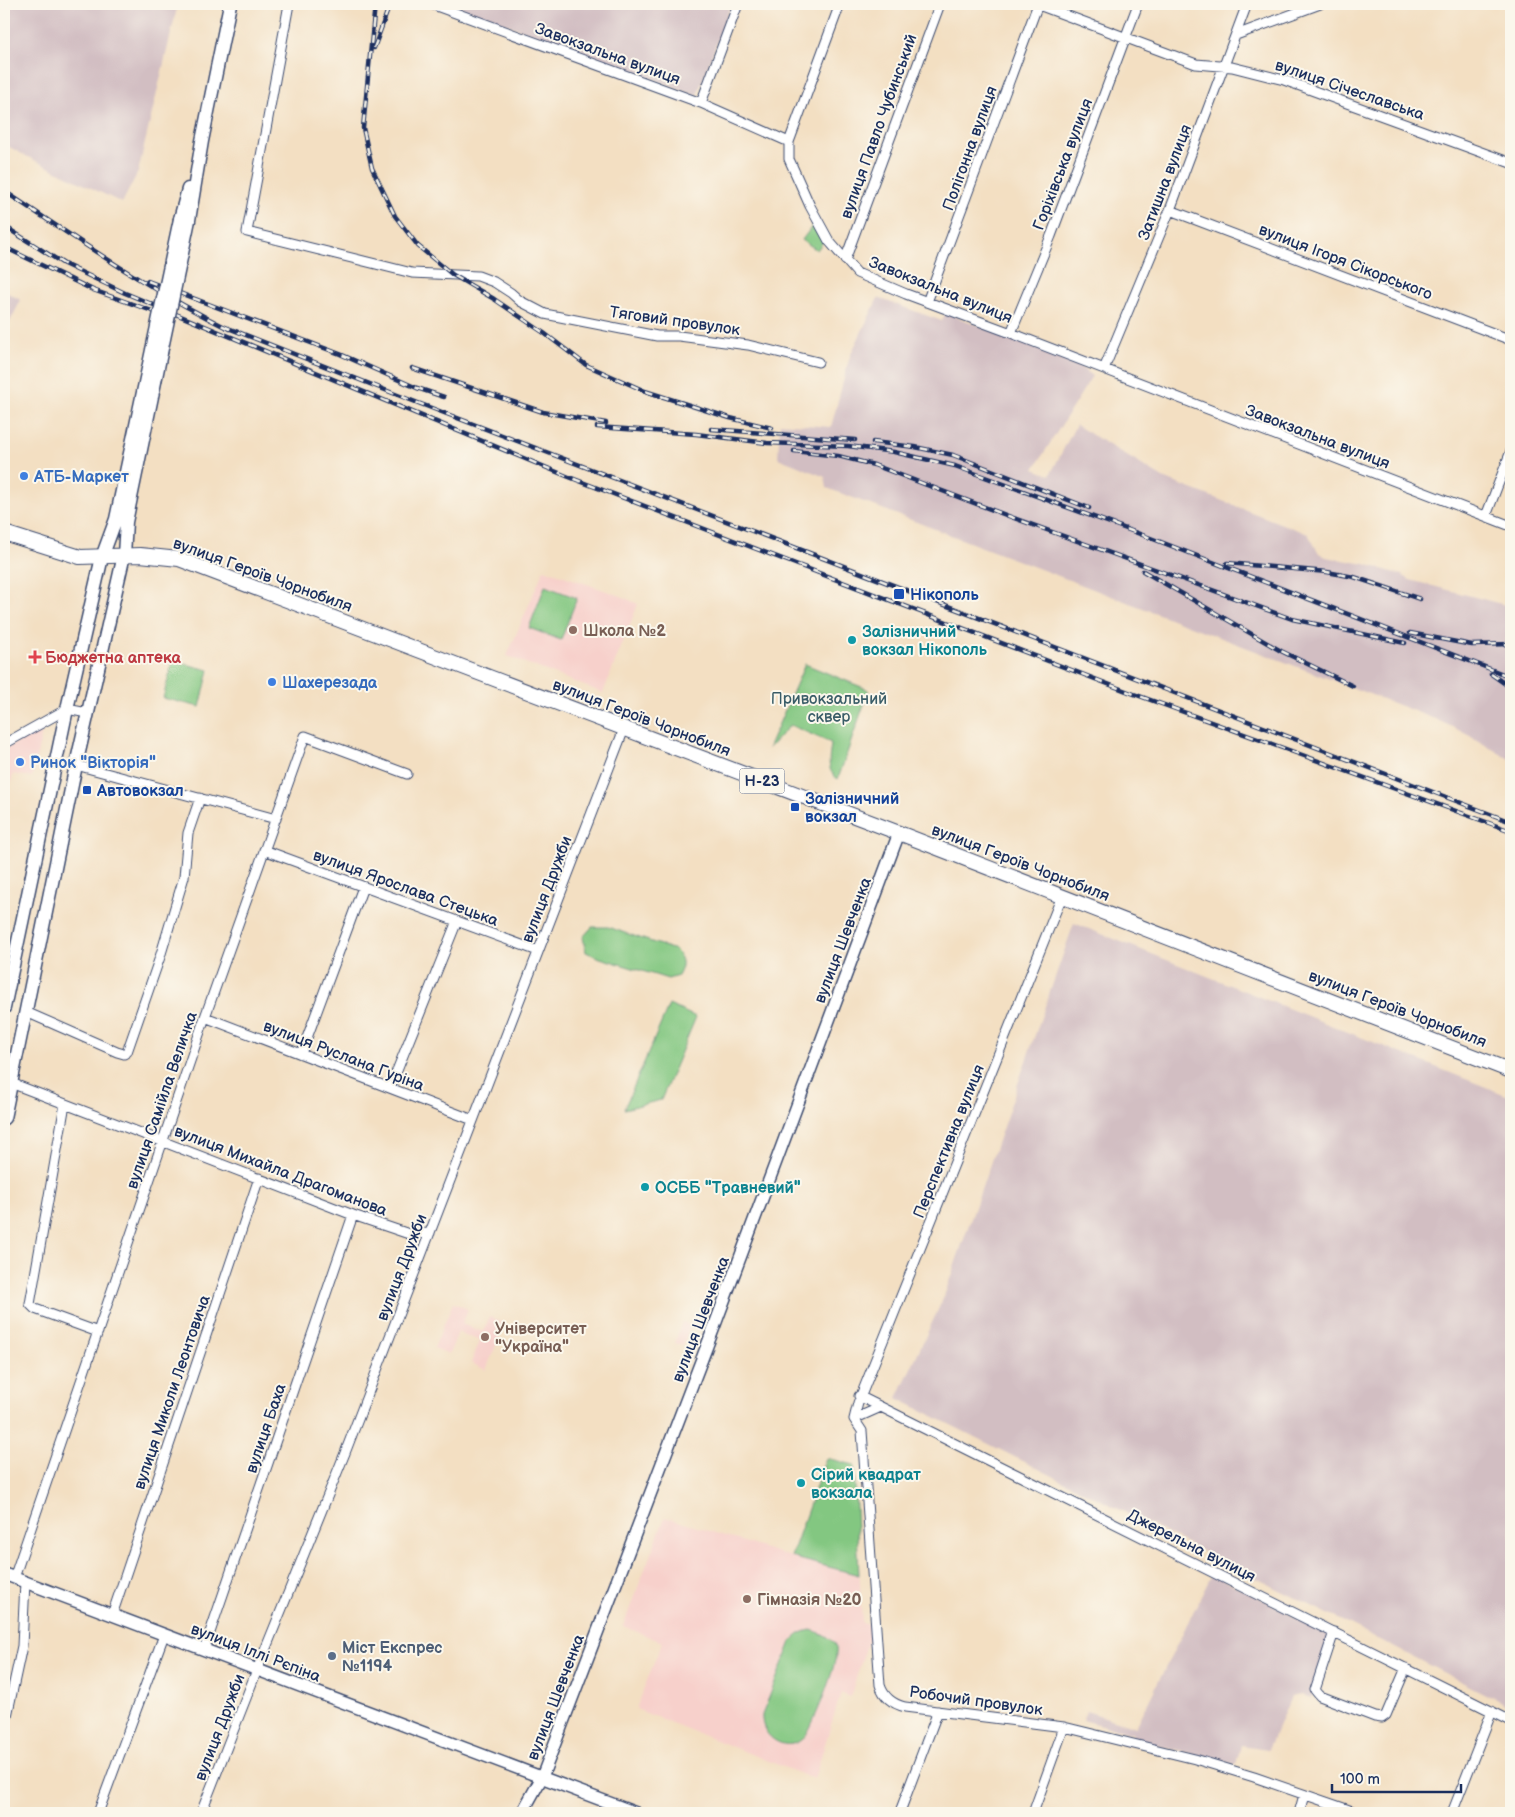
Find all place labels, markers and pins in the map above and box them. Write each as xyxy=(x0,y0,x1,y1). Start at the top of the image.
place label: АТБ-Маркет xyxy=(33,468,129,487)
marker: АТБ-Маркет xyxy=(18,470,30,482)
place label: Нікополь xyxy=(910,586,980,605)
marker: Нікополь xyxy=(892,587,906,601)
place label: Школа №2 xyxy=(583,622,666,641)
place label: Залізничний вокзал Нікополь xyxy=(862,623,988,660)
marker: Школа №2 xyxy=(567,624,579,636)
marker: Залізничний вокзал Нікополь xyxy=(846,634,858,646)
place label: Бюджетна аптека xyxy=(45,649,181,668)
marker: Бюджетна аптека xyxy=(29,651,41,663)
place label: Шахерезада xyxy=(282,674,378,693)
marker: Шахерезада xyxy=(266,676,278,688)
place label: Ринок "Вікторія" xyxy=(30,754,156,773)
marker: Ринок "Вікторія" xyxy=(14,756,26,768)
place label: Автовокзал xyxy=(96,782,184,801)
marker: Автовокзал xyxy=(81,784,93,796)
place label: Залізничний вокзал xyxy=(805,790,899,827)
marker: Залізничний вокзал xyxy=(789,801,801,813)
place label: ОСББ "Травневий" xyxy=(655,1179,801,1198)
marker: ОСББ "Травневий" xyxy=(639,1181,651,1193)
place label: Університет "Україна" xyxy=(495,1320,587,1357)
marker: Університет "Україна" xyxy=(479,1331,491,1343)
place label: Сірий квадрат вокзала xyxy=(811,1466,921,1503)
marker: Сірий квадрат вокзала xyxy=(795,1477,807,1489)
place label: Гімназія №20 xyxy=(757,1591,862,1610)
marker: Гімназія №20 xyxy=(741,1593,753,1605)
place label: Міст Експрес №1194 xyxy=(342,1639,442,1676)
marker: Міст Експрес №1194 xyxy=(326,1650,338,1662)

